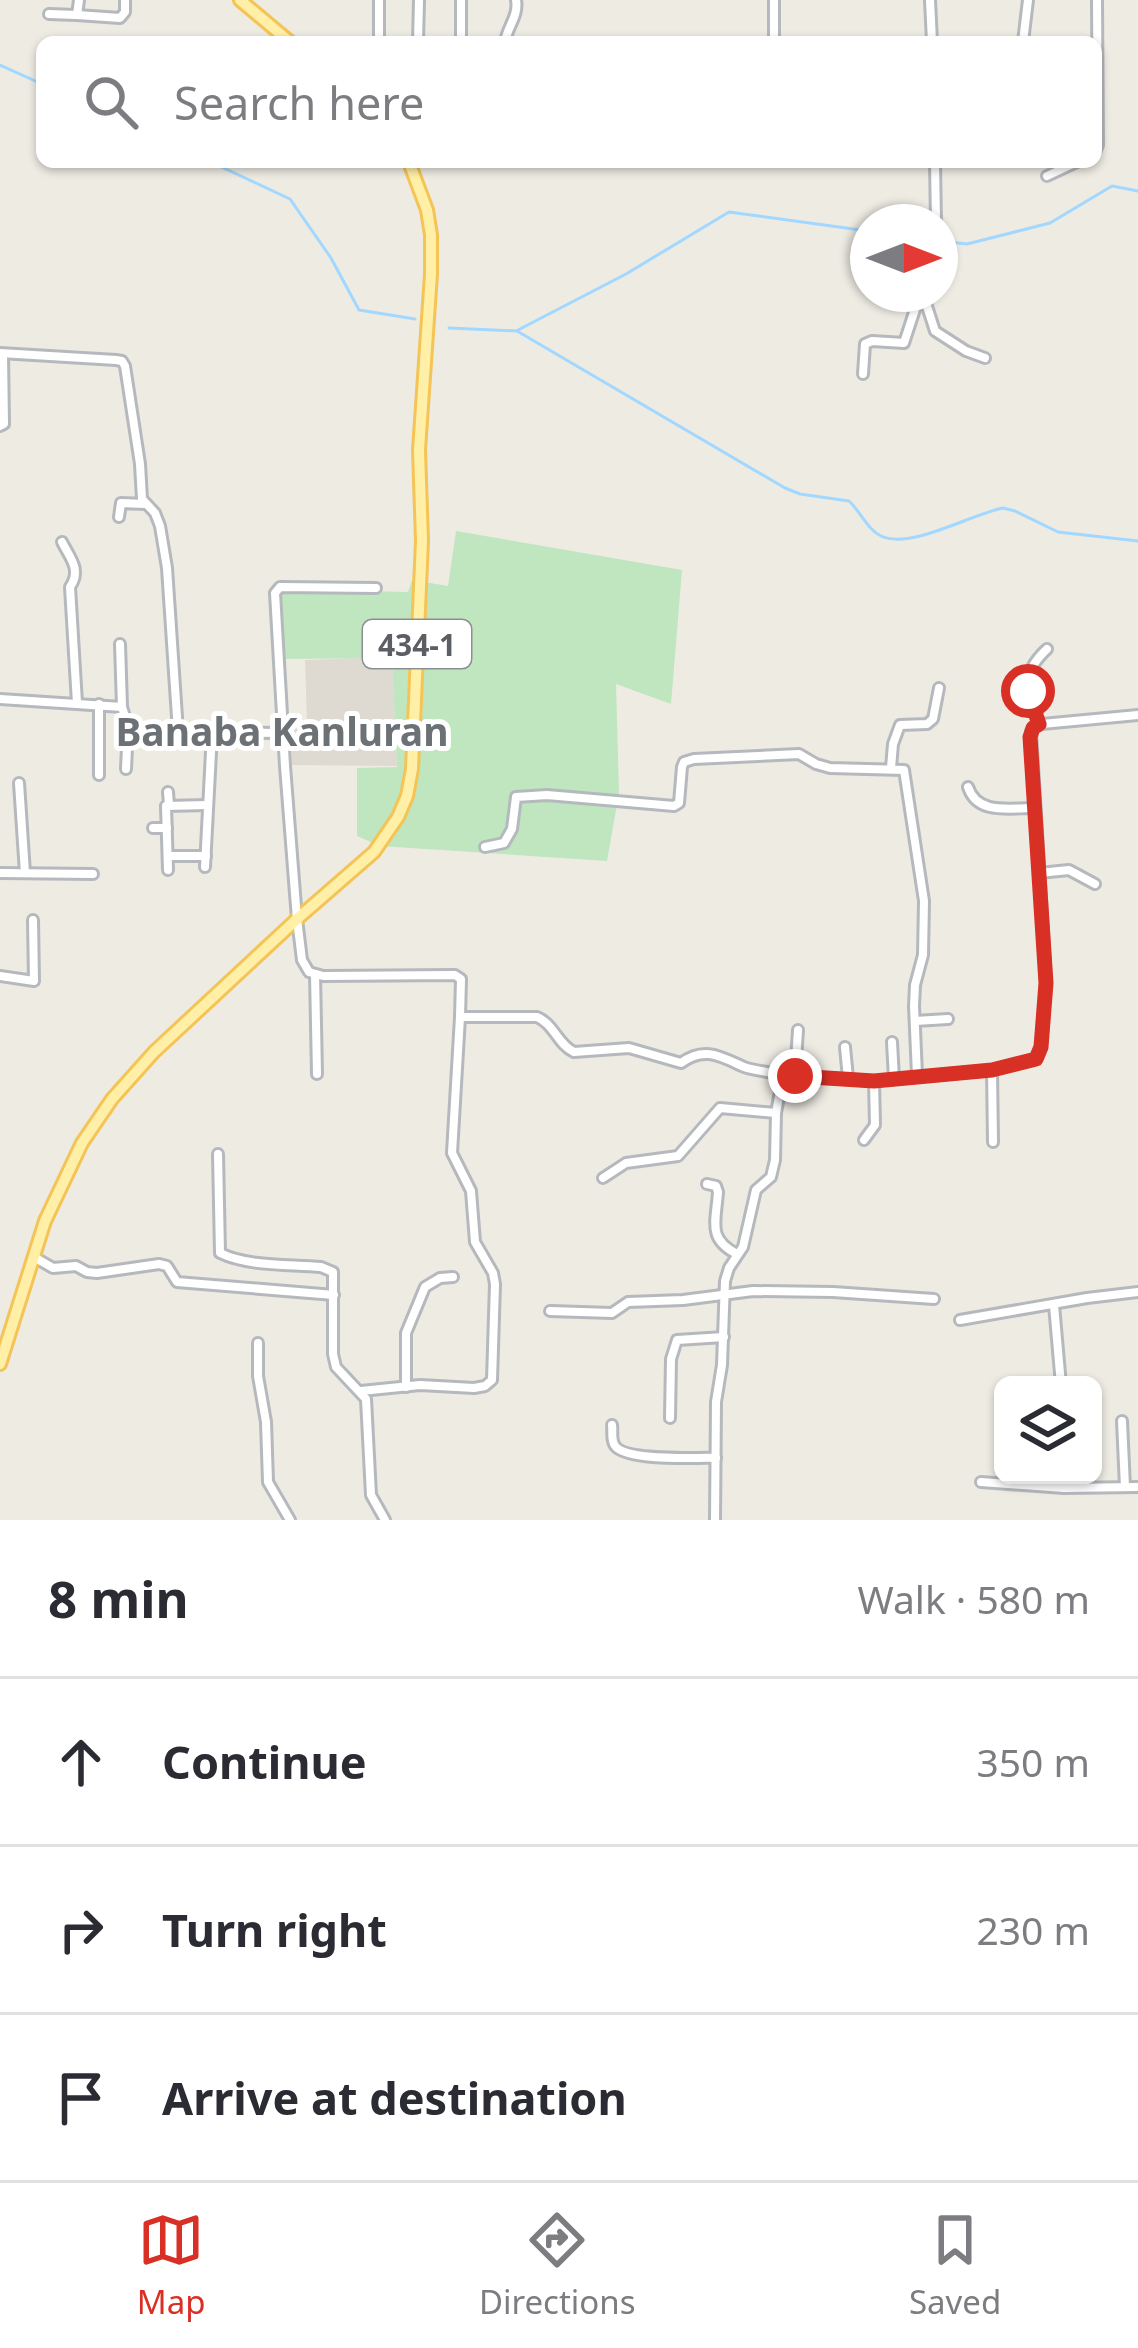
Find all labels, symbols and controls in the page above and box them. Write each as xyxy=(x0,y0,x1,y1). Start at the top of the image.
search box xyxy=(36,36,1102,168)
icon: search xyxy=(78,69,144,135)
text: Search here xyxy=(174,72,424,133)
north arrow xyxy=(850,204,958,312)
road number: 434-1 xyxy=(363,620,471,668)
route start xyxy=(1001,664,1055,718)
district label: Banaba Kanluran xyxy=(115,704,449,757)
route end xyxy=(768,1049,822,1103)
map controls xyxy=(994,1376,1102,1484)
button: layers xyxy=(994,1376,1102,1484)
text: 8 min xyxy=(48,1563,189,1633)
text: Walk · 580 m xyxy=(857,1572,1090,1625)
icon: ahead xyxy=(48,1729,114,1795)
text: Continue xyxy=(162,1731,367,1792)
text: 350 m xyxy=(976,1735,1090,1788)
icon: right xyxy=(48,1897,114,1963)
text: Turn right xyxy=(162,1899,387,1960)
text: 230 m xyxy=(976,1903,1090,1956)
icon: arrive xyxy=(48,2065,114,2131)
text: Arrive at destination xyxy=(162,2067,627,2128)
tab: Map xyxy=(137,2207,205,2324)
tab: Directions xyxy=(479,2207,636,2324)
tab: Saved xyxy=(909,2207,1001,2324)

